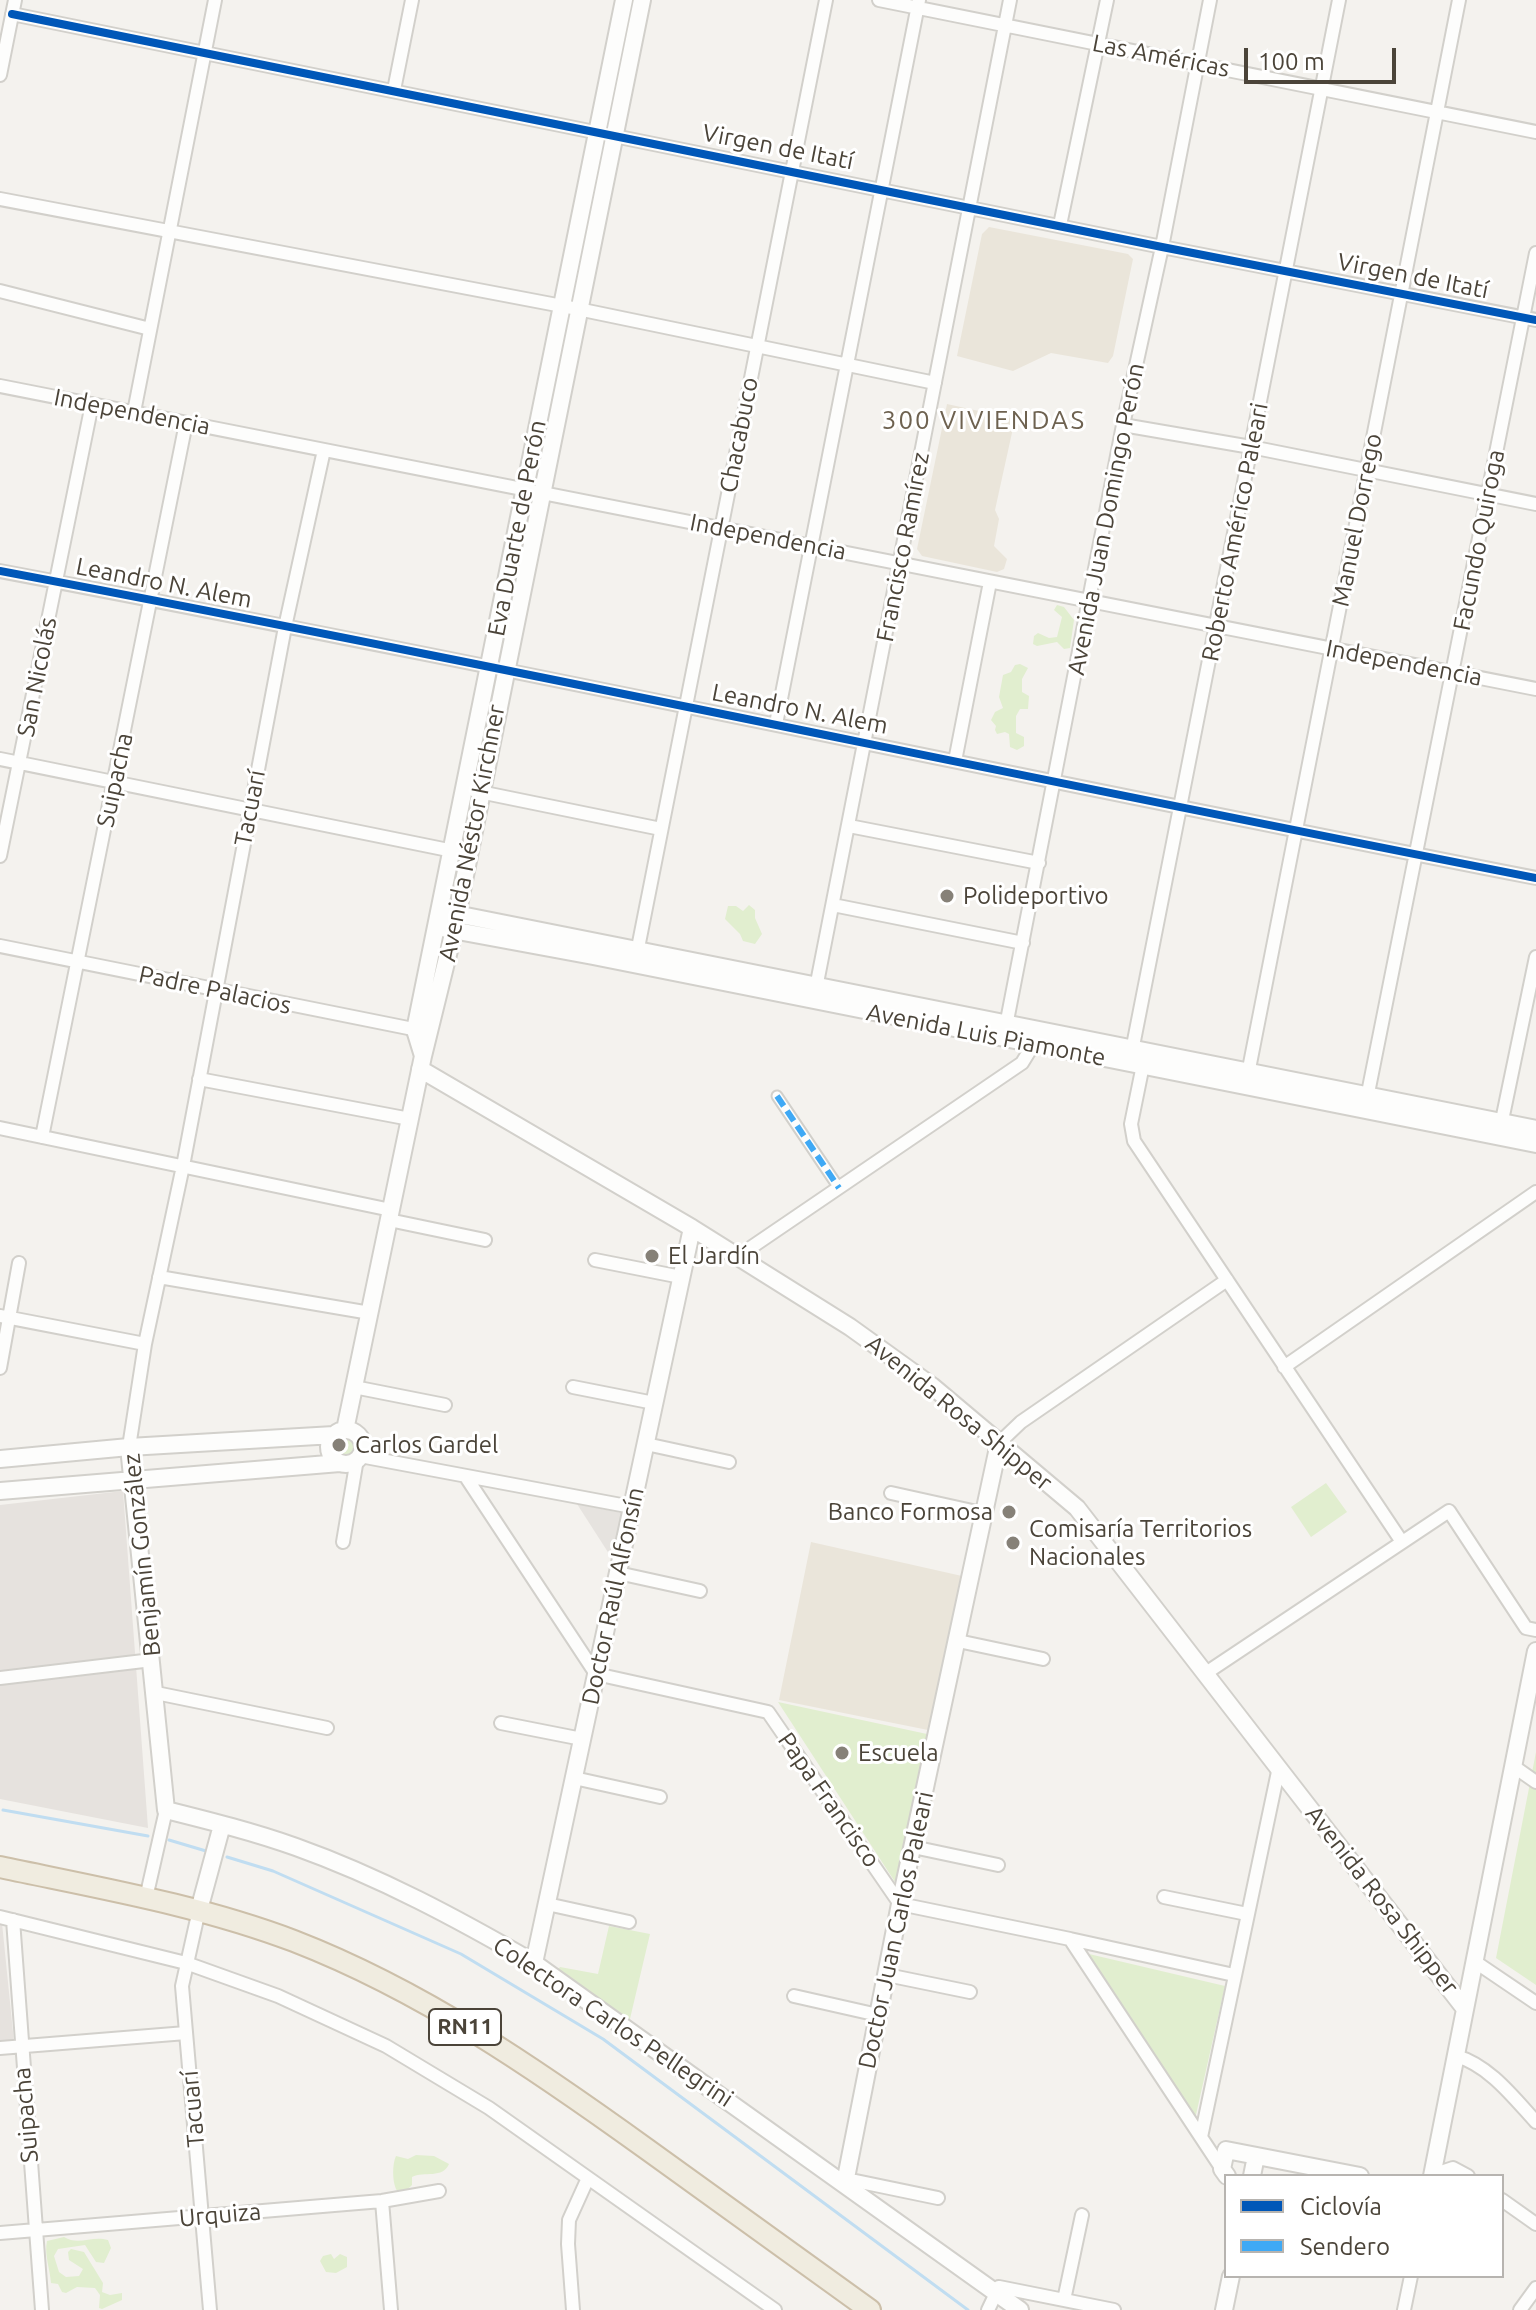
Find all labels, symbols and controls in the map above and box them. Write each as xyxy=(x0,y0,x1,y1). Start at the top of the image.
street label: Las Américas xyxy=(1090,29,1232,83)
scale bar xyxy=(1248,32,1400,82)
text: 100 m xyxy=(1258,48,1325,75)
street label: Virgen de Itatí xyxy=(700,118,856,176)
street label: Virgen de Itatí xyxy=(1335,247,1491,305)
street label: Avenida Juan Domingo Perón xyxy=(1062,361,1150,677)
street label: Chacabuco xyxy=(714,375,764,495)
street label: Independencia xyxy=(51,383,213,441)
street label: Roberto Américo Paleari xyxy=(1196,400,1274,664)
district label: 300 VIVIENDAS xyxy=(882,404,1086,436)
street label: Eva Duarte de Perón xyxy=(482,417,552,639)
street label: Manuel Dorrego xyxy=(1326,431,1388,609)
street label: Facundo Quiroga xyxy=(1447,447,1511,633)
street label: Francisco Ramírez xyxy=(870,450,936,644)
street label: Independencia xyxy=(687,508,849,566)
street label: Leandro N. Alem xyxy=(74,552,254,614)
street label: San Nicolás xyxy=(11,615,63,739)
street label: Independencia xyxy=(1323,634,1485,692)
street label: Leandro N. Alem xyxy=(710,678,890,740)
street label: Avenida Néstor Kirchner xyxy=(433,702,511,964)
street label: Suipacha xyxy=(91,730,139,830)
street label: Tacuarí xyxy=(229,768,271,848)
place label: Polideportivo xyxy=(963,882,1109,910)
marker: Polideportivo xyxy=(938,887,956,905)
street label: Padre Palacios xyxy=(136,960,294,1020)
street label: Avenida Luis Piamonte xyxy=(864,998,1108,1072)
place label: El Jardín xyxy=(668,1242,760,1270)
marker: El Jardín xyxy=(643,1247,661,1265)
street label: Avenida Rosa Shipper xyxy=(860,1329,1058,1497)
place label: Carlos Gardel xyxy=(355,1431,498,1459)
marker: Carlos Gardel xyxy=(330,1436,348,1454)
street label: Benjamín González xyxy=(117,1452,167,1658)
street label: Doctor Raúl Alfonsín xyxy=(576,1485,650,1707)
place label: Banco Formosa xyxy=(828,1498,993,1526)
marker: Banco Formosa xyxy=(1000,1503,1018,1521)
place label: Comisaría Territorios Nacionales xyxy=(1029,1515,1252,1571)
marker: Comisaría Territorios Nacionales xyxy=(1004,1534,1022,1552)
street label: Papa Francisco xyxy=(772,1727,886,1873)
place label: Escuela xyxy=(858,1739,939,1767)
marker: Escuela xyxy=(833,1744,851,1762)
street label: Doctor Juan Carlos Paleari xyxy=(853,1789,939,2071)
street label: Avenida Rosa Shipper xyxy=(1299,1800,1465,2000)
street label: Colectora Carlos Pellegrini xyxy=(487,1931,739,2113)
road number: RN11 xyxy=(429,2009,501,2045)
street label: Suipacha xyxy=(7,2066,45,2164)
street label: Tacuarí xyxy=(175,2069,211,2149)
legend xyxy=(1224,2174,1504,2278)
text: Ciclovía xyxy=(1300,2193,1382,2220)
street label: Urquiza xyxy=(178,2197,262,2233)
text: Sendero xyxy=(1300,2233,1390,2260)

